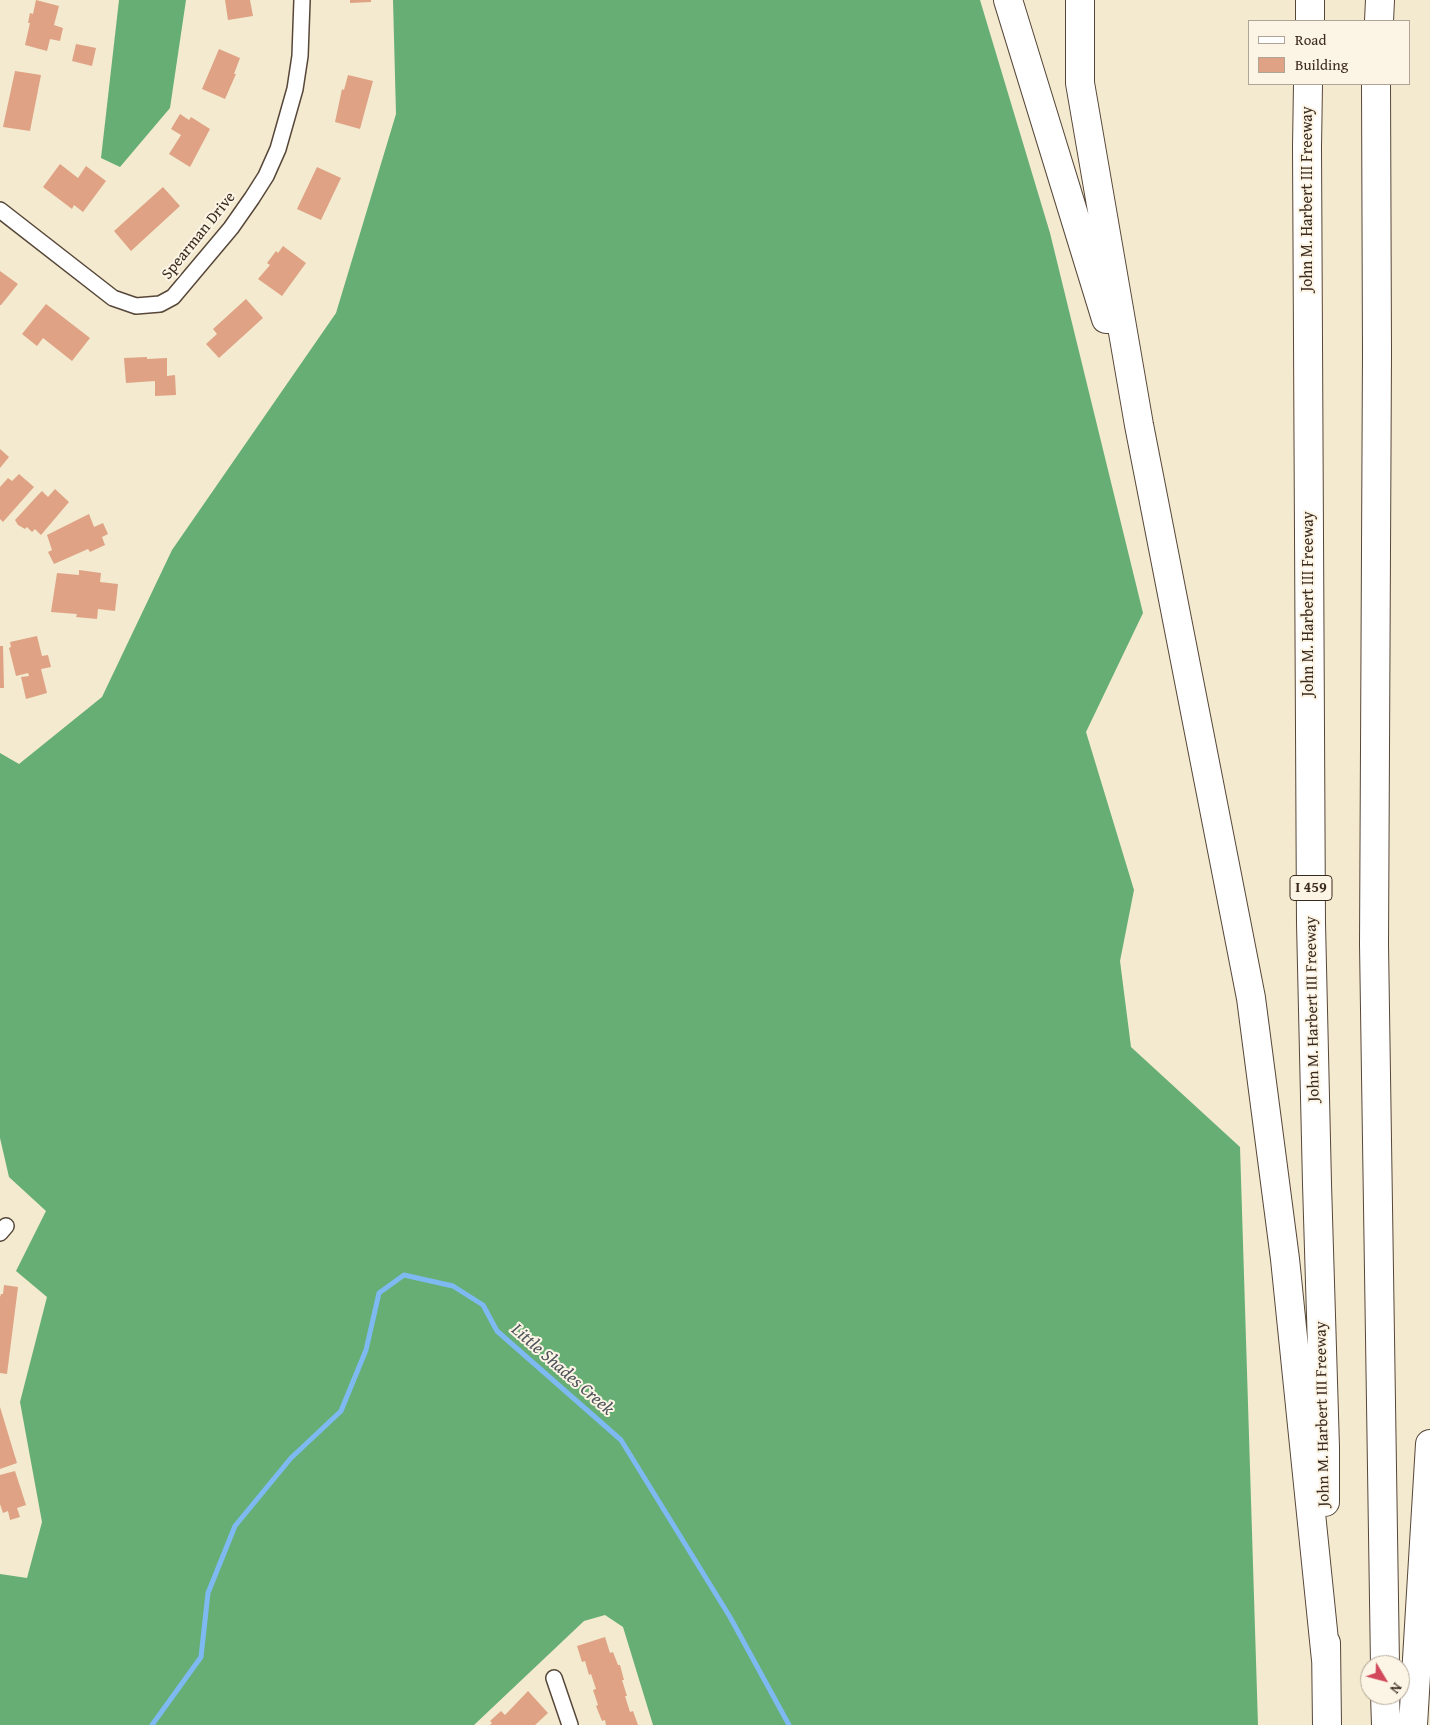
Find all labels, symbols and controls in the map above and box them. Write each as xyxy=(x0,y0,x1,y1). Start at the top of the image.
legend xyxy=(1248,20,1410,85)
text: Road xyxy=(1295,29,1326,50)
text: Building xyxy=(1295,54,1348,75)
street label: John M. Harbert III Freeway xyxy=(1298,106,1318,292)
street label: Spearman Drive xyxy=(158,188,240,284)
street label: John M. Harbert III Freeway xyxy=(1299,511,1319,697)
road number: I 459 xyxy=(1290,876,1332,900)
street label: John M. Harbert III Freeway xyxy=(1302,916,1324,1102)
water label: Little Shades Creek xyxy=(506,1320,618,1420)
street label: John M. Harbert III Freeway xyxy=(1312,1321,1334,1507)
north arrow xyxy=(1360,1655,1410,1705)
text: N xyxy=(1385,1679,1407,1698)

